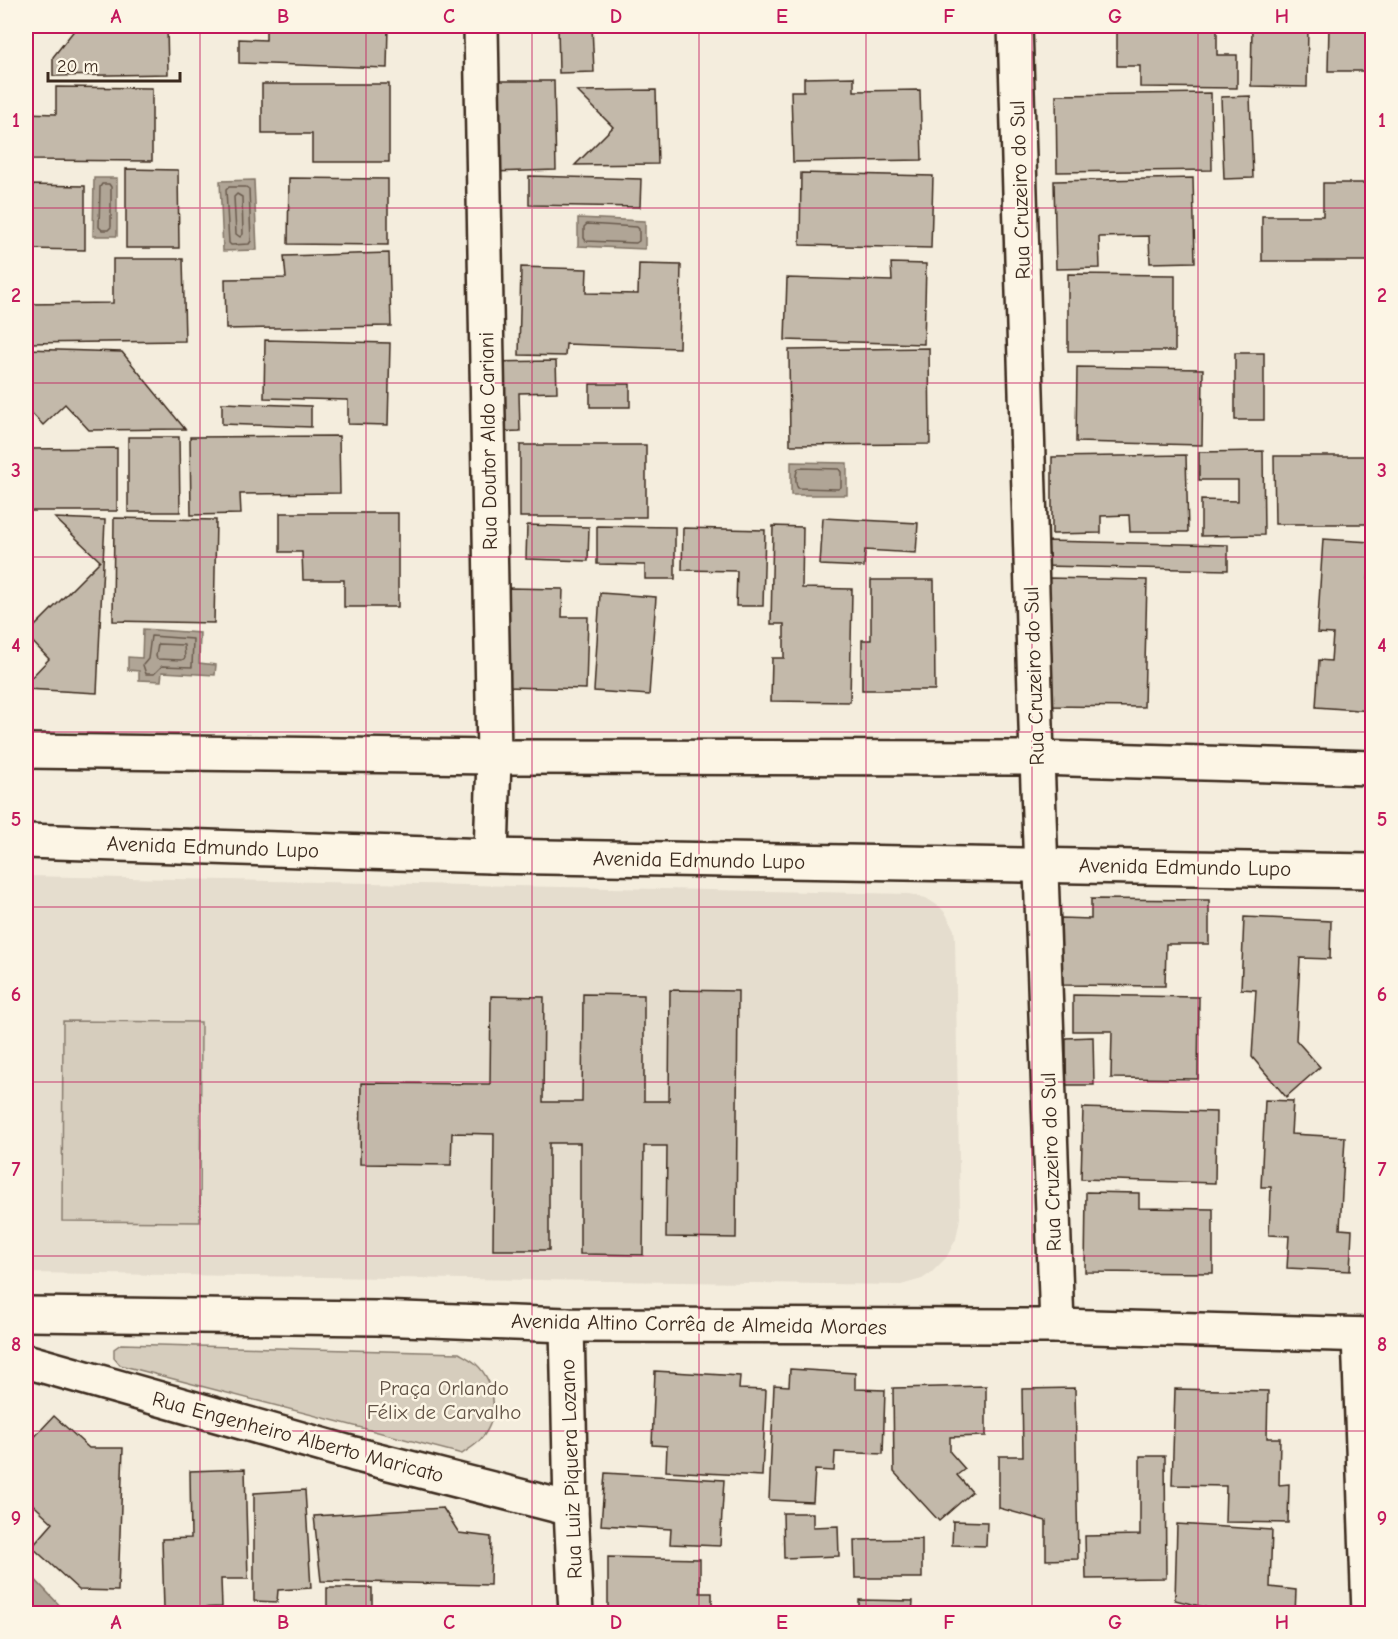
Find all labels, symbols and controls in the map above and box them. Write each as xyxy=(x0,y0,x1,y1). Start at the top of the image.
text: A xyxy=(110,5,122,28)
text: B xyxy=(277,5,289,28)
text: C xyxy=(443,5,455,28)
text: D xyxy=(610,5,622,28)
text: E xyxy=(776,5,788,28)
text: F xyxy=(943,5,955,28)
text: G xyxy=(1108,5,1122,28)
text: H xyxy=(1275,5,1289,28)
scale bar xyxy=(48,45,180,83)
text: 20 m xyxy=(57,56,98,77)
street label: Rua Cruzeiro do Sul xyxy=(1005,100,1035,280)
text: 1 xyxy=(12,109,20,132)
text: 1 xyxy=(1378,109,1386,132)
text: 2 xyxy=(11,284,21,307)
text: 2 xyxy=(1377,284,1387,307)
street label: Rua Doutor Aldo Cariani xyxy=(474,332,502,550)
text: 3 xyxy=(11,459,21,482)
text: 3 xyxy=(1377,459,1387,482)
street label: Rua Cruzeiro do Sul xyxy=(1019,586,1049,766)
text: 4 xyxy=(11,634,21,657)
text: 4 xyxy=(1377,634,1387,657)
text: 5 xyxy=(11,808,21,831)
text: 5 xyxy=(1377,808,1387,831)
street label: Avenida Edmundo Lupo xyxy=(106,831,320,863)
street label: Avenida Edmundo Lupo xyxy=(593,846,805,874)
street label: Avenida Edmundo Lupo xyxy=(1079,853,1291,881)
text: 6 xyxy=(11,983,21,1006)
text: 6 xyxy=(1377,983,1387,1006)
street label: Rua Cruzeiro do Sul xyxy=(1036,1072,1066,1252)
text: 7 xyxy=(12,1158,21,1181)
text: 7 xyxy=(1378,1158,1387,1181)
street label: Avenida Altino Corrêa de Almeida Moraes xyxy=(511,1309,887,1339)
text: 8 xyxy=(11,1333,21,1356)
text: 8 xyxy=(1377,1333,1387,1356)
street label: Rua Luiz Piquera Lozano xyxy=(555,1359,587,1579)
park label: Praça Orlando Félix de Carvalho xyxy=(367,1376,521,1424)
street label: Rua Engenheiro Alberto Maricato xyxy=(150,1386,446,1488)
text: 9 xyxy=(11,1507,21,1530)
text: 9 xyxy=(1377,1507,1387,1530)
text: A xyxy=(110,1611,122,1634)
text: B xyxy=(277,1611,289,1634)
text: C xyxy=(443,1611,455,1634)
text: D xyxy=(610,1611,622,1634)
text: E xyxy=(776,1611,788,1634)
text: F xyxy=(943,1611,955,1634)
text: G xyxy=(1108,1611,1122,1634)
text: H xyxy=(1275,1611,1289,1634)

